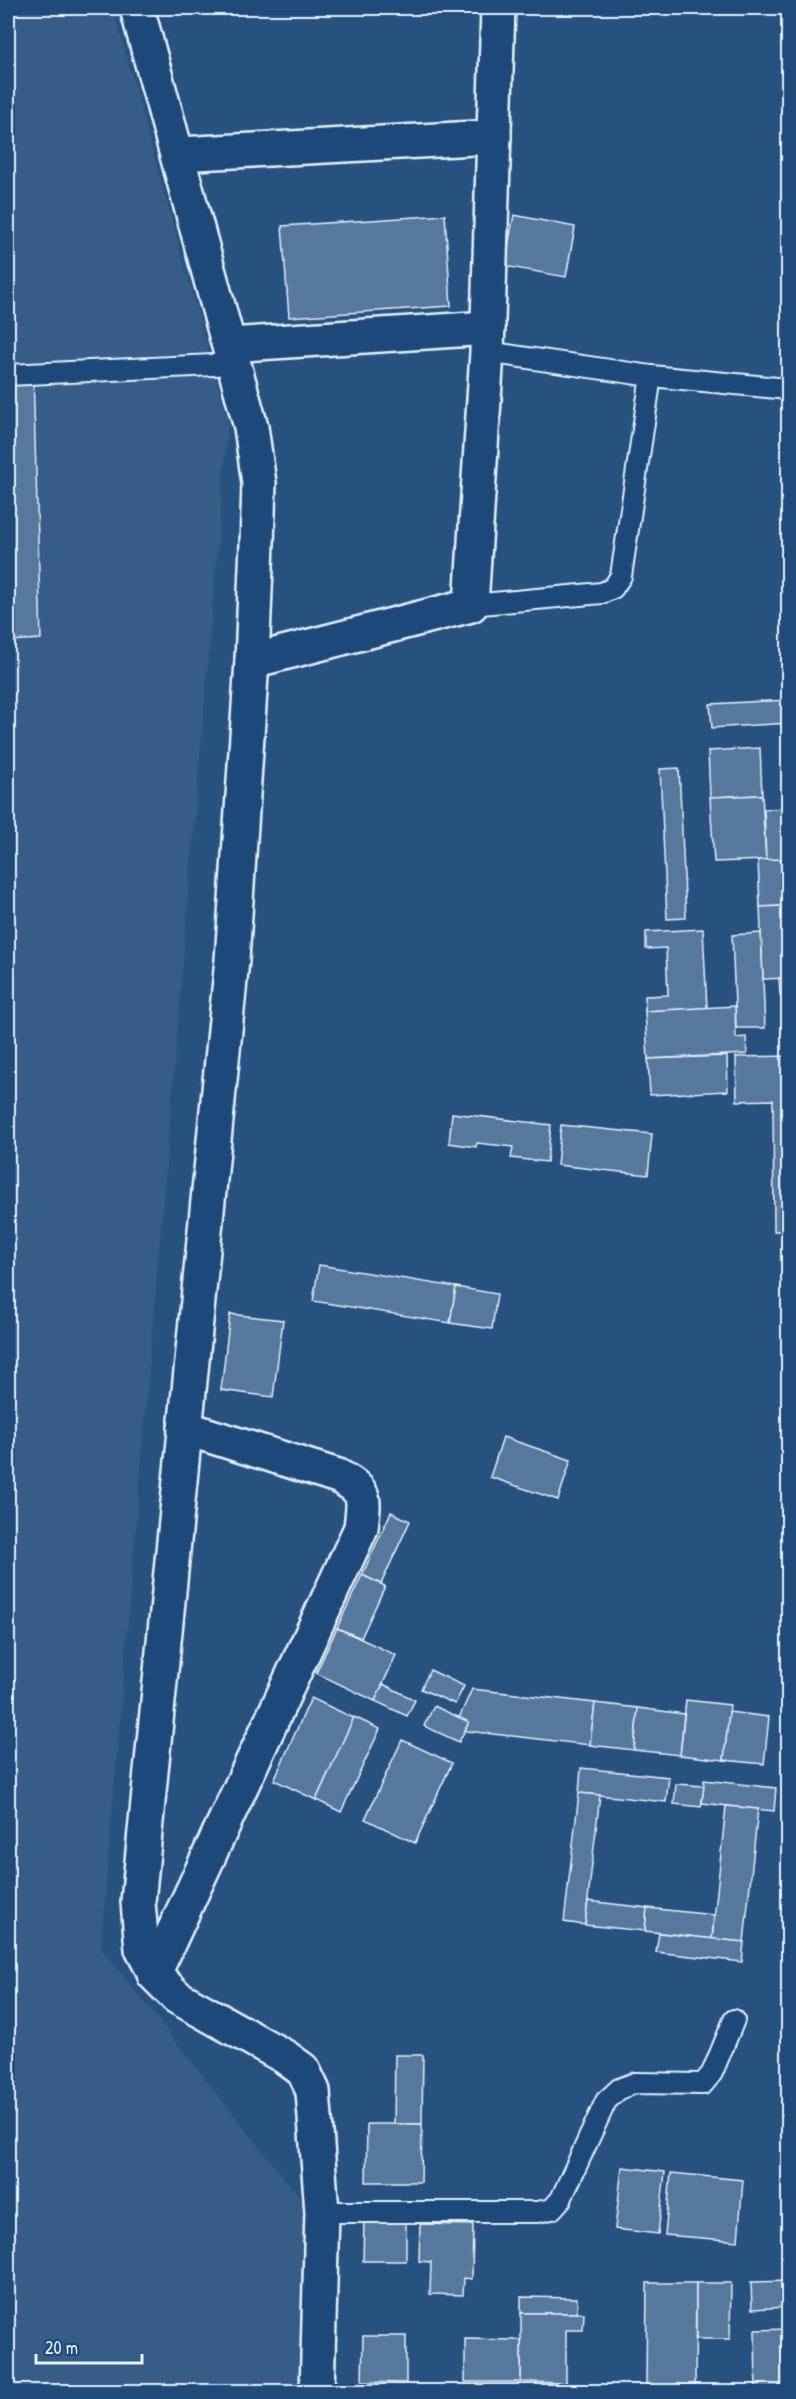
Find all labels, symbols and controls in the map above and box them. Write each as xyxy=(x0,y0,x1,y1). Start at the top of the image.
scale bar xyxy=(36,2327,142,2365)
text: 20 m xyxy=(45,2335,78,2360)

